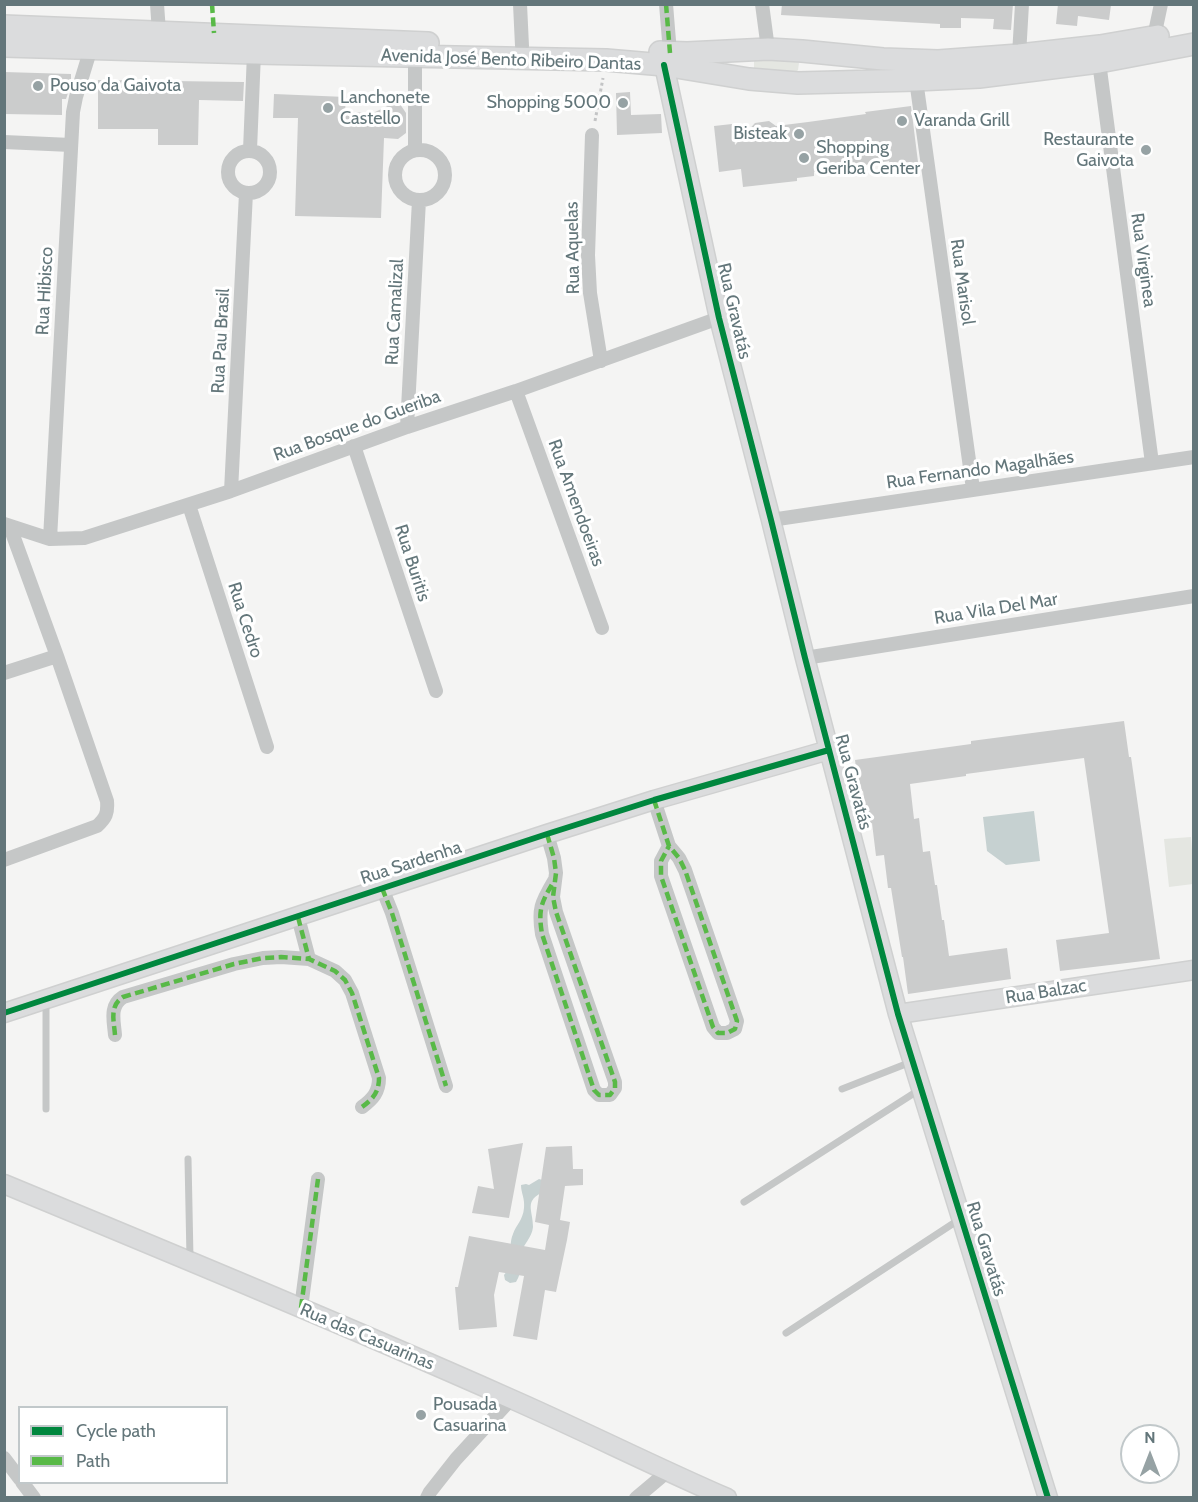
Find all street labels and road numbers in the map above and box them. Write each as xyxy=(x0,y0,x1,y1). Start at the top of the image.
street label: Avenida José Bento Ribeiro Dantas xyxy=(381,45,641,75)
street label: Rua Aquelas xyxy=(561,201,585,295)
street label: Rua Virginea xyxy=(1126,211,1160,309)
street label: Rua Marisol xyxy=(945,237,979,327)
street label: Rua Hibisco xyxy=(32,246,58,336)
street label: Rua Camalizal xyxy=(381,258,409,366)
street label: Rua Gravatás xyxy=(712,261,756,361)
street label: Rua Pau Brasil xyxy=(207,288,235,394)
street label: Rua Bosque do Gueriba xyxy=(270,386,444,466)
street label: Rua Amendoeiras xyxy=(543,437,609,569)
street label: Rua Fernando Magalhães xyxy=(885,446,1075,494)
street label: Rua Buritis xyxy=(389,522,435,604)
street label: Rua Cedro xyxy=(223,579,267,661)
street label: Rua Vila Del Mar xyxy=(933,589,1059,629)
street label: Rua Gravatás xyxy=(830,732,876,832)
street label: Rua Sardenha xyxy=(358,837,464,889)
street label: Rua Balzac xyxy=(1004,975,1088,1009)
street label: Rua Gravatás xyxy=(961,1199,1011,1299)
street label: Rua das Casuarinas xyxy=(297,1299,437,1375)

